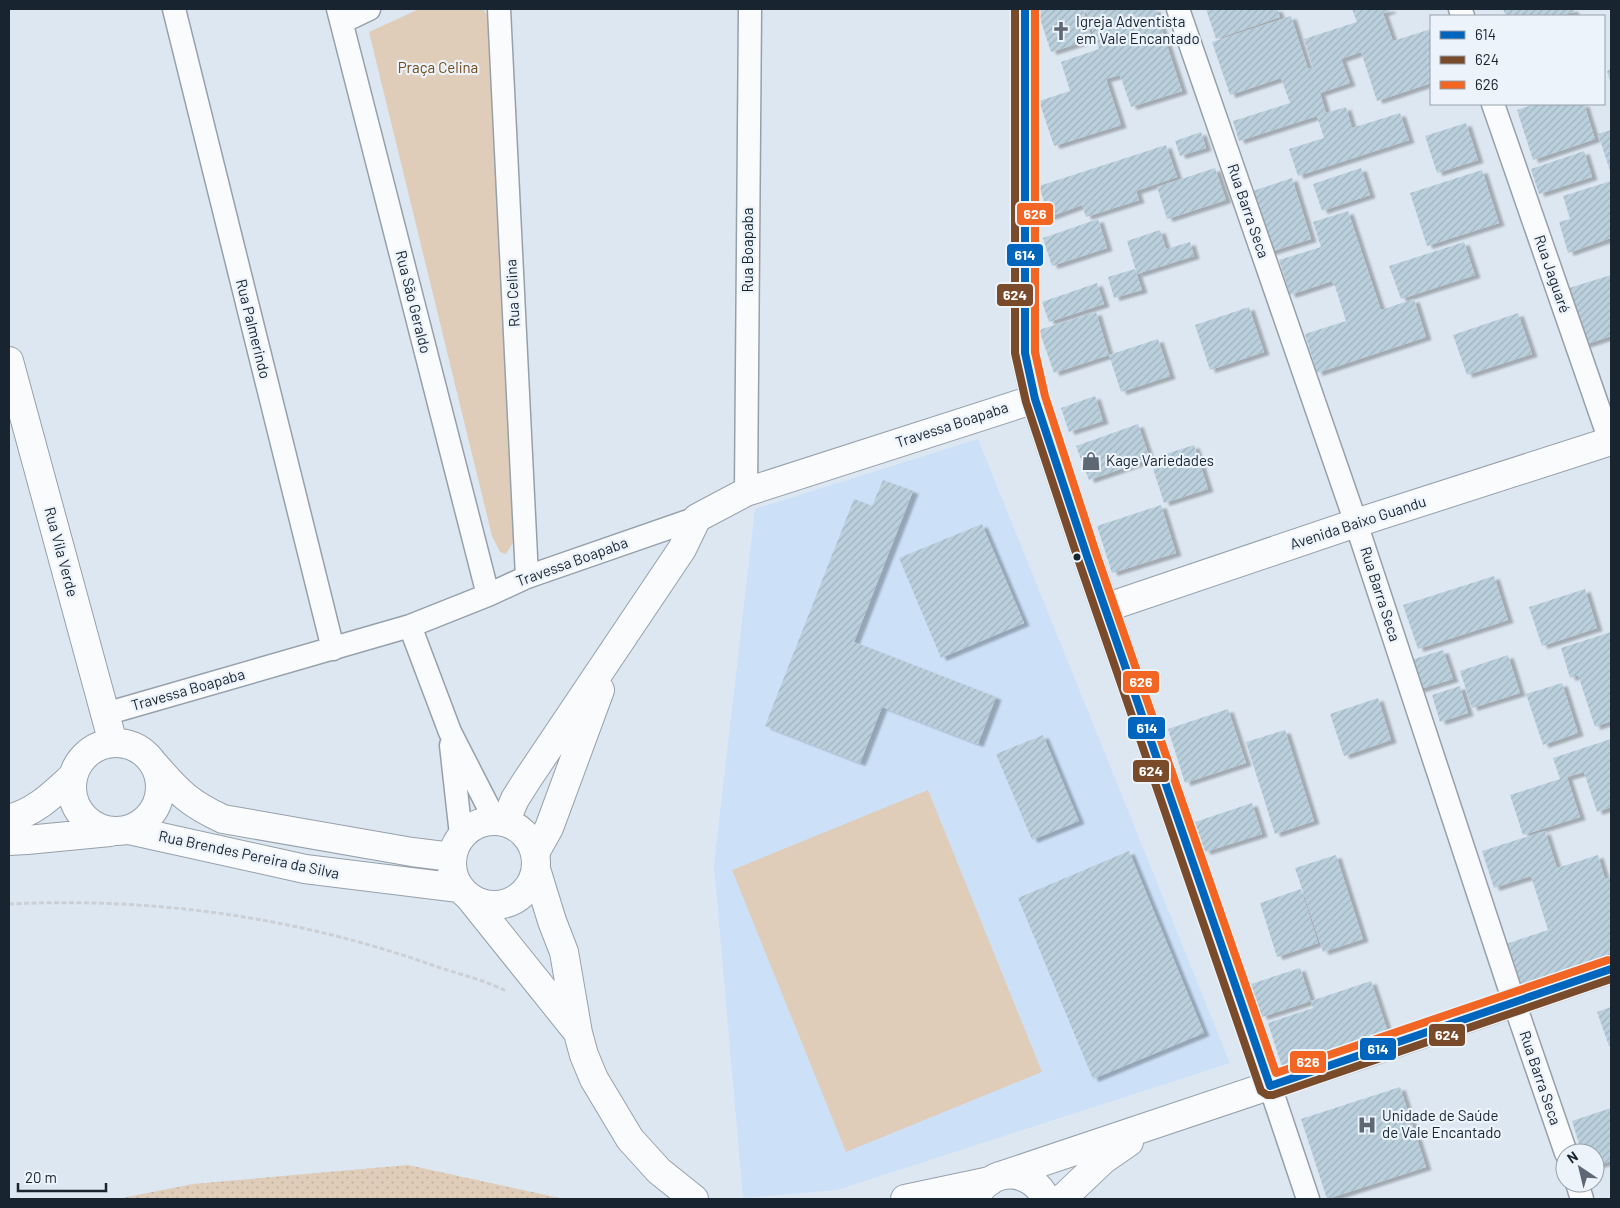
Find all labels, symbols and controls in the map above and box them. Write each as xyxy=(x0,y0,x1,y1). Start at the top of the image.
place label: Igreja Adventista em Vale Encantado xyxy=(1076,12,1200,47)
legend xyxy=(1430,15,1605,105)
church icon: Igreja Adventista em Vale Encantado xyxy=(1050,20,1072,42)
text: 614 xyxy=(1475,25,1496,43)
text: 624 xyxy=(1475,50,1499,68)
park label: Praça Celina xyxy=(398,58,478,76)
text: 626 xyxy=(1475,75,1499,93)
street label: Rua Barra Seca xyxy=(1224,161,1274,260)
line badge: 626 xyxy=(1016,202,1054,226)
text: 626 xyxy=(1024,205,1047,222)
street label: Rua Boapaba xyxy=(738,208,756,292)
street label: Rua Jaguaré xyxy=(1531,232,1575,315)
line badge: 614 xyxy=(1006,243,1044,267)
text: 614 xyxy=(1015,246,1035,263)
street label: Rua São Geraldo xyxy=(392,248,435,355)
street label: Rua Celina xyxy=(501,259,523,327)
street label: Rua Palmerindo xyxy=(233,277,275,380)
line badge: 624 xyxy=(996,283,1034,307)
text: 624 xyxy=(1003,286,1027,303)
street label: Travessa Boapaba xyxy=(893,397,1010,451)
shop icon: Kage Variedades xyxy=(1080,450,1102,472)
place label: Kage Variedades xyxy=(1106,451,1214,469)
street label: Avenida Baixo Guandu xyxy=(1287,492,1428,553)
street label: Rua Vila Verde xyxy=(41,505,83,599)
street label: Travessa Boapaba xyxy=(513,533,630,590)
street label: Rua Barra Seca xyxy=(1357,544,1405,643)
unlabelled marker xyxy=(1072,552,1082,562)
street label: Travessa Boapaba xyxy=(129,664,247,714)
line badge: 626 xyxy=(1122,670,1160,694)
text: 626 xyxy=(1130,673,1153,690)
line badge: 614 xyxy=(1127,716,1166,740)
text: 614 xyxy=(1137,719,1157,736)
line badge: 624 xyxy=(1132,759,1170,783)
text: 624 xyxy=(1139,762,1163,779)
street label: Rua Brendes Pereira da Silva xyxy=(157,826,341,882)
line badge: 624 xyxy=(1428,1023,1466,1047)
text: 624 xyxy=(1435,1026,1459,1043)
street label: Rua Barra Seca xyxy=(1516,1028,1566,1127)
line badge: 614 xyxy=(1359,1037,1397,1061)
text: 614 xyxy=(1368,1040,1388,1057)
line badge: 626 xyxy=(1289,1050,1327,1074)
text: 626 xyxy=(1297,1053,1320,1070)
place label: Unidade de Saúde de Vale Encantado xyxy=(1382,1106,1502,1141)
hospital icon: Unidade de Saúde de Vale Encantado xyxy=(1356,1114,1378,1136)
north arrow xyxy=(1555,1143,1605,1193)
text: N xyxy=(1564,1147,1581,1167)
scale bar xyxy=(18,1160,105,1192)
text: 20 m xyxy=(25,1168,57,1186)

